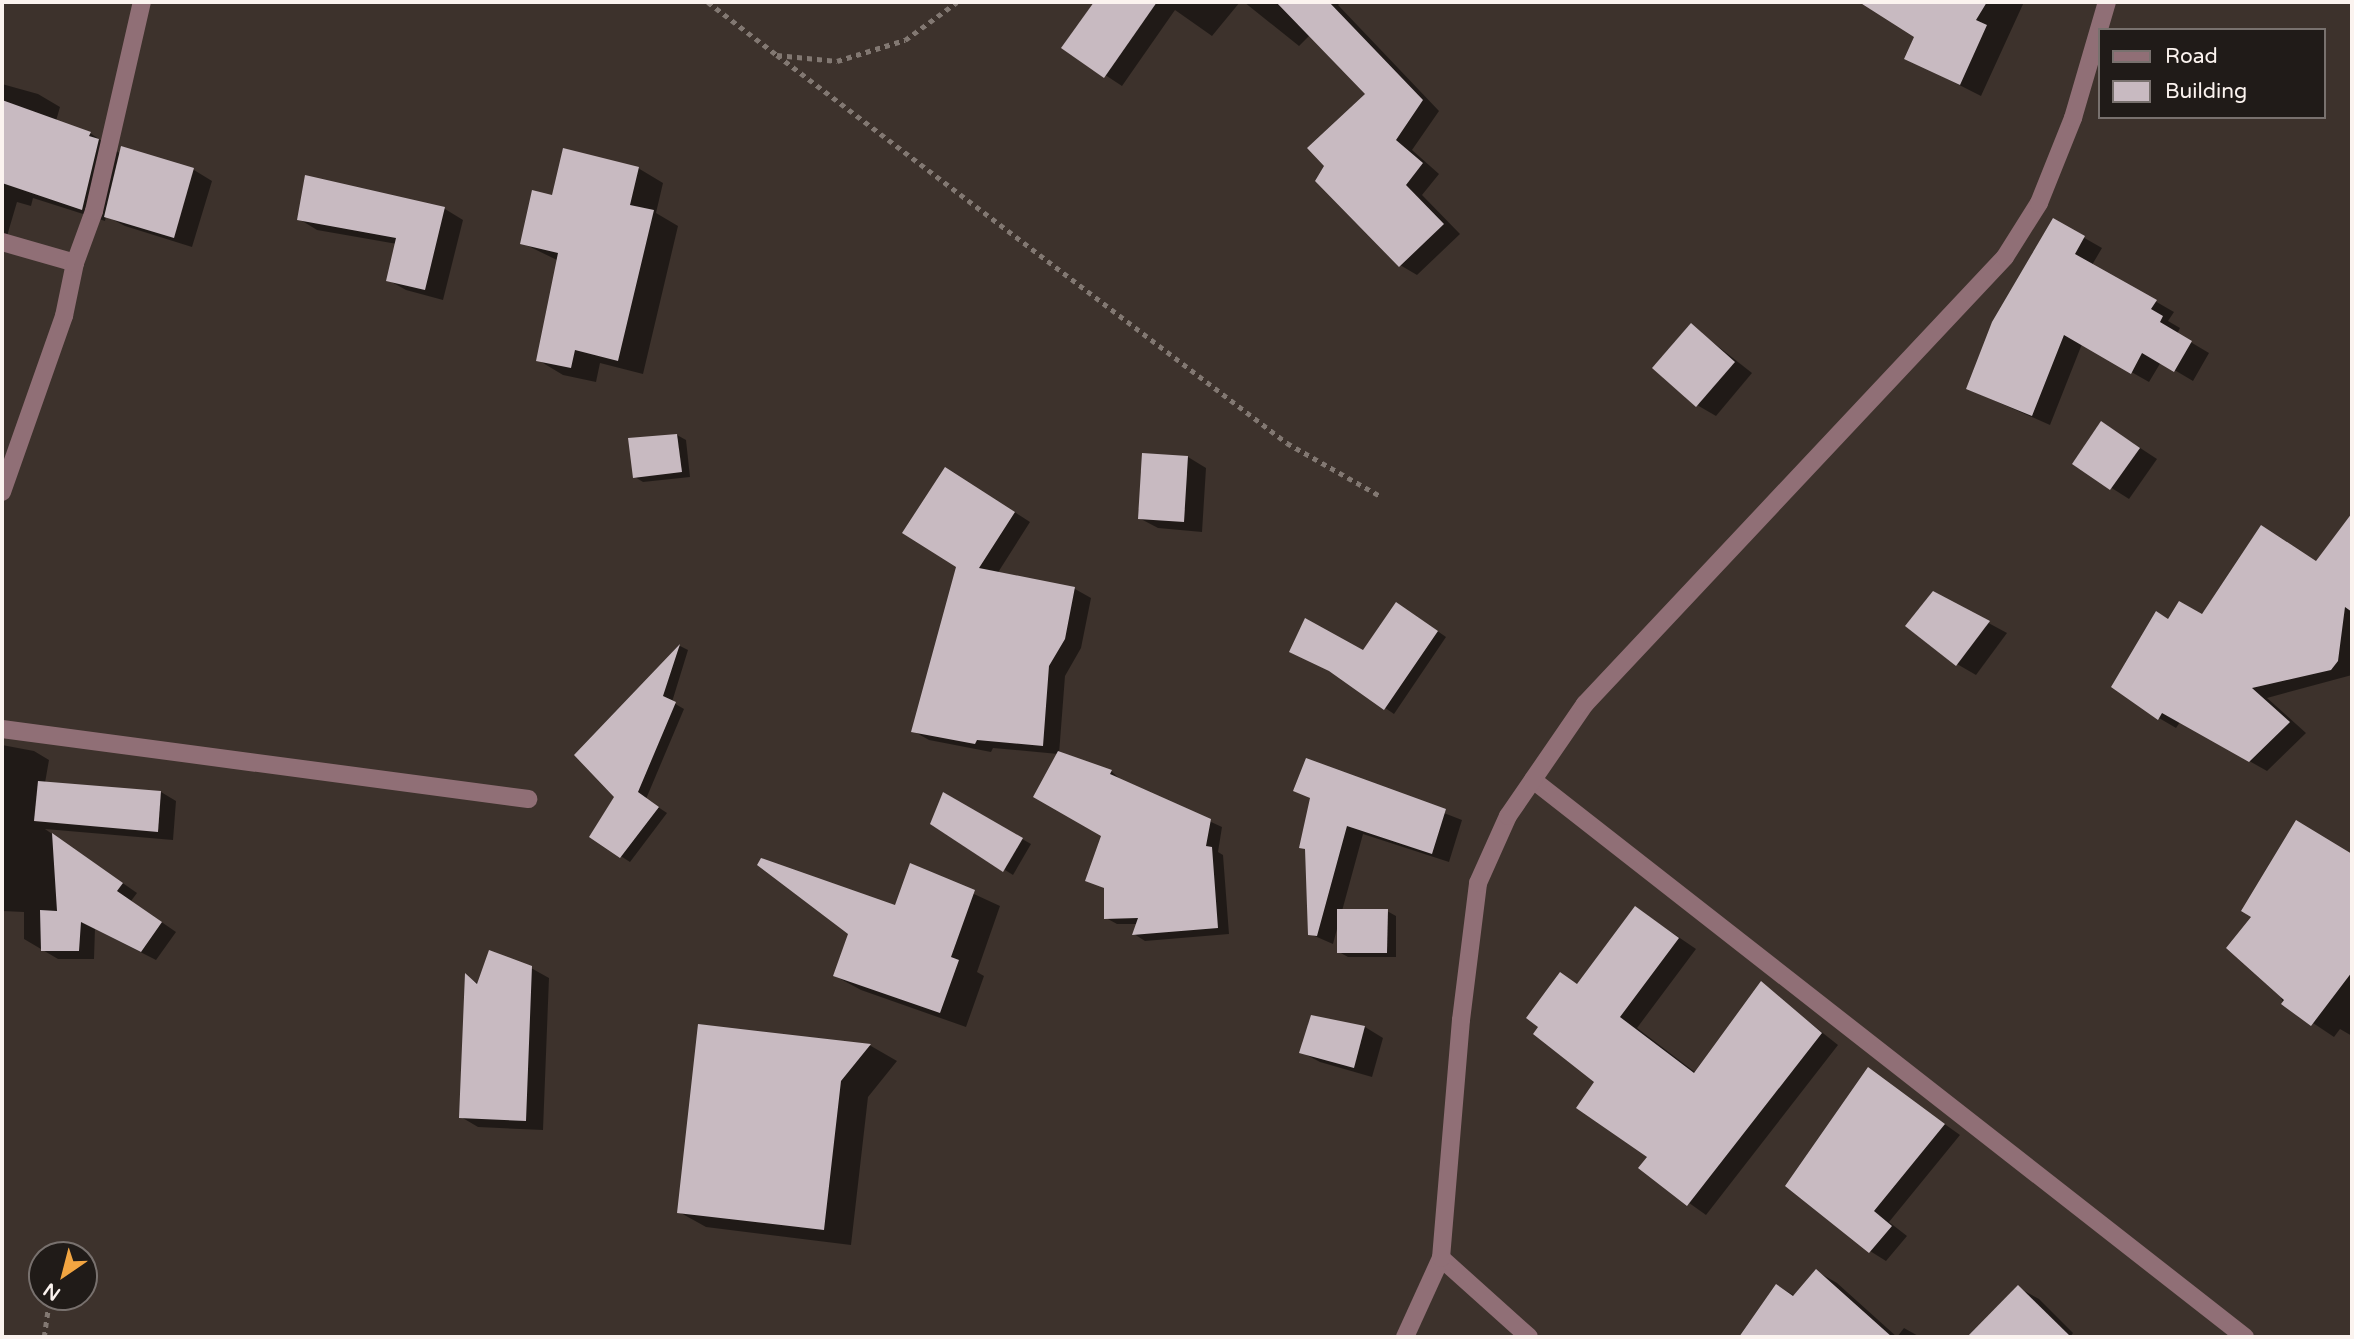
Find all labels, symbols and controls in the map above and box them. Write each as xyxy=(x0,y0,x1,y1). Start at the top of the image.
legend xyxy=(2098,28,2326,119)
text: Road xyxy=(2165,44,2218,69)
text: Building xyxy=(2165,79,2247,104)
north arrow xyxy=(28,1241,98,1311)
text: N xyxy=(40,1278,65,1305)

